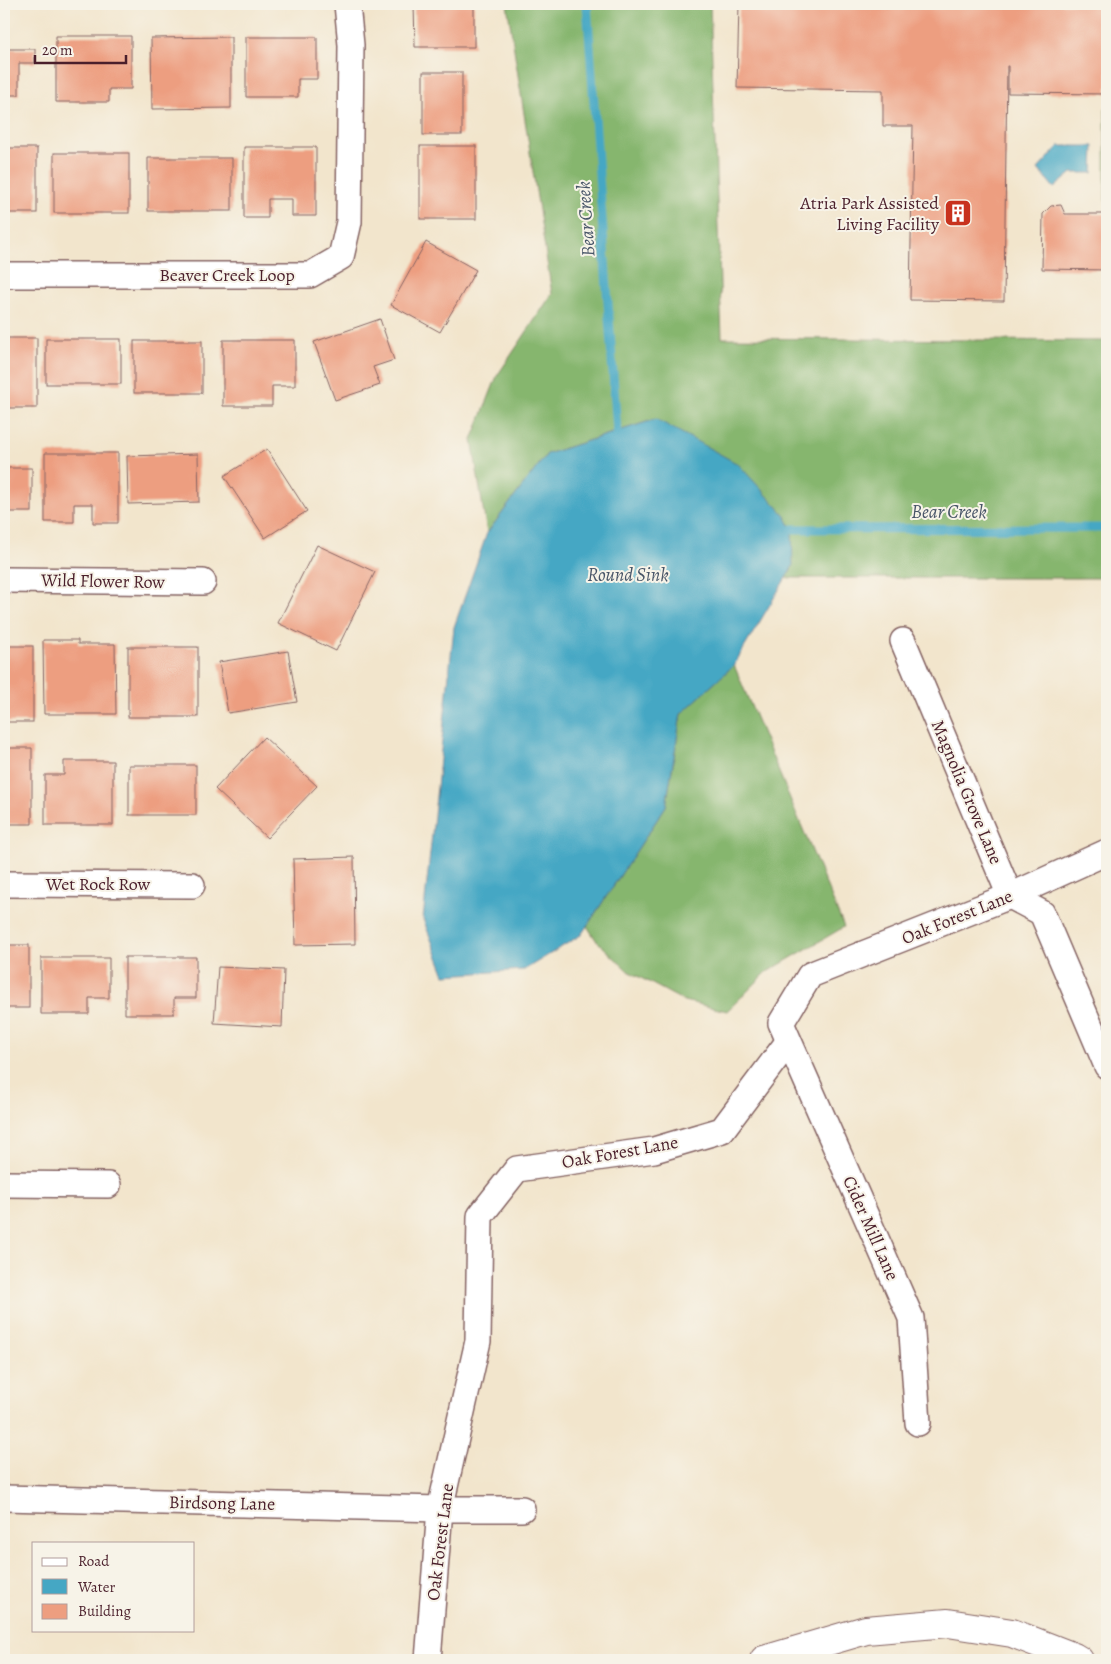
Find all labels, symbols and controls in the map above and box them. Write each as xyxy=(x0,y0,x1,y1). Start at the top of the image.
scale bar xyxy=(35,32,126,64)
text: 20 m xyxy=(42,40,73,60)
water label: Bear Creek xyxy=(570,180,602,258)
place label: Atria Park Assisted Living Facility xyxy=(799,191,940,236)
building icon: Atria Park Assisted Living Facility xyxy=(943,198,973,228)
street label: Beaver Creek Loop xyxy=(159,263,295,287)
water label: Bear Creek xyxy=(911,499,987,525)
water label: Round Sink xyxy=(587,562,669,588)
street label: Wild Flower Row xyxy=(40,568,165,594)
street label: Magnolia Grove Lane xyxy=(926,716,1008,868)
street label: Wet Rock Row xyxy=(45,872,150,896)
street label: Oak Forest Lane xyxy=(898,884,1016,950)
street label: Oak Forest Lane xyxy=(560,1130,680,1174)
street label: Cider Mill Lane xyxy=(837,1172,905,1284)
street label: Oak Forest Lane xyxy=(421,1482,459,1602)
street label: Birdsong Lane xyxy=(169,1490,275,1516)
legend xyxy=(32,1542,195,1632)
text: Road xyxy=(78,1551,110,1571)
text: Water xyxy=(77,1577,115,1597)
text: Building xyxy=(78,1601,131,1621)

